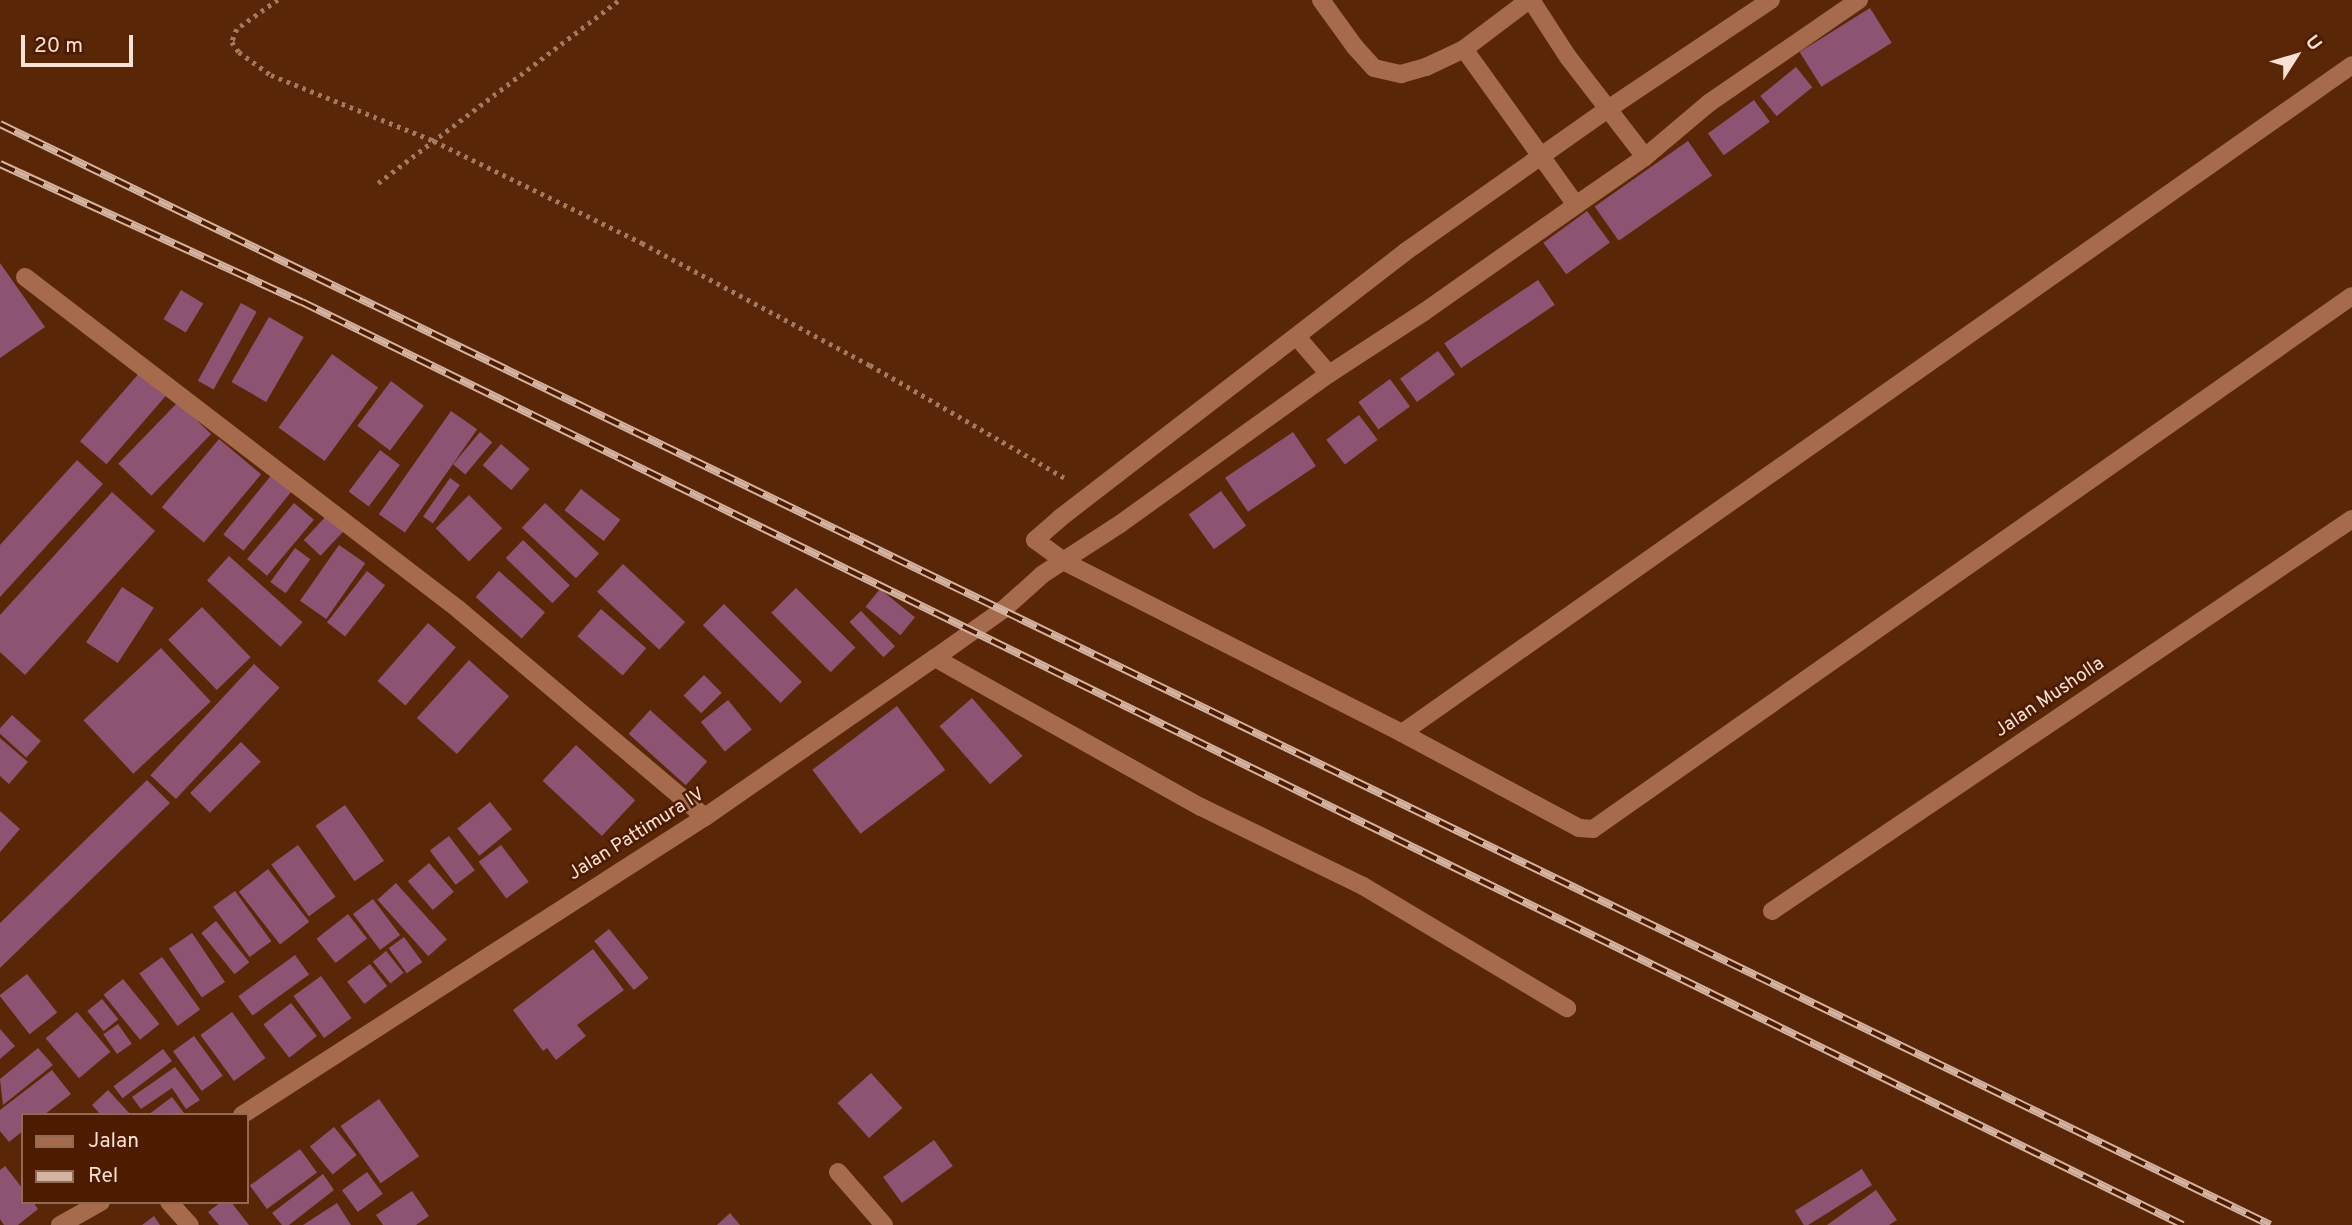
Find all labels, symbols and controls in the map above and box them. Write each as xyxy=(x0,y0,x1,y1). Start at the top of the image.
scale bar xyxy=(24,21,136,65)
north arrow xyxy=(2261,21,2331,91)
text: U xyxy=(2299,31,2326,56)
text: 20 m xyxy=(34,33,83,60)
street label: Jalan Musholla xyxy=(1991,653,2109,743)
street label: Jalan Pattimura IV xyxy=(565,784,709,886)
legend xyxy=(21,1113,248,1204)
text: Jalan xyxy=(88,1128,139,1155)
text: Rel xyxy=(88,1163,118,1190)

